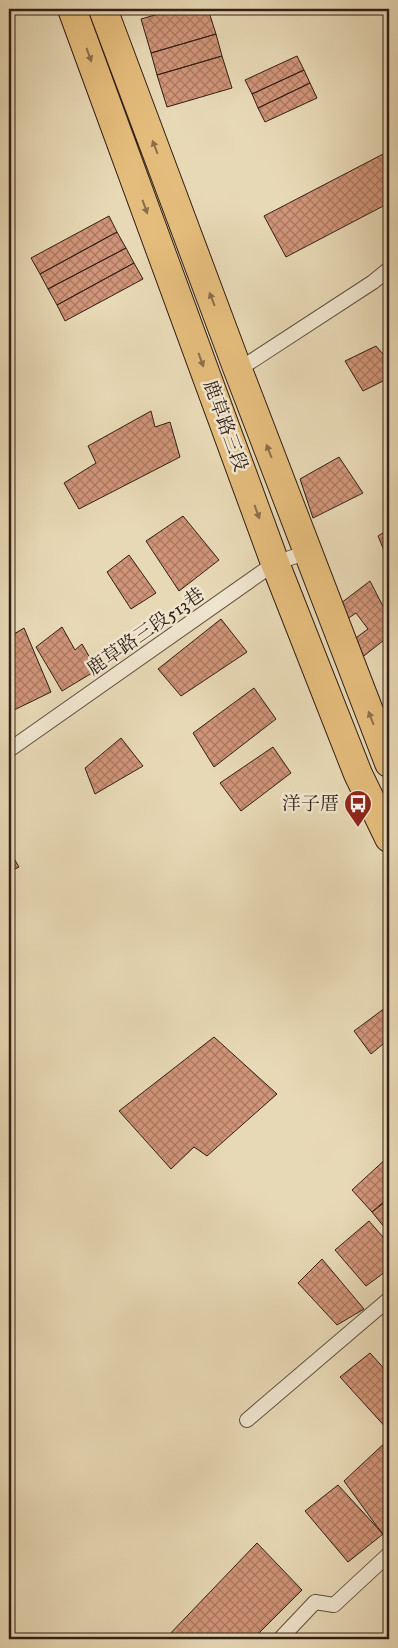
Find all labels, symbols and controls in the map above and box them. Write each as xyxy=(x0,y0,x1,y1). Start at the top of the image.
one-way arrow xyxy=(86,47,93,62)
one-way arrow xyxy=(151,139,159,154)
one-way arrow xyxy=(141,200,149,215)
one-way arrow xyxy=(208,292,215,307)
one-way arrow xyxy=(198,352,205,367)
street label: 鹿草路三段 xyxy=(198,377,252,475)
one-way arrow xyxy=(265,444,273,459)
one-way arrow xyxy=(254,505,261,520)
street label: 鹿草路三段513巷 xyxy=(83,583,209,681)
one-way arrow xyxy=(367,710,374,725)
bus stop icon: 洋子厝 xyxy=(343,789,373,828)
place label: 洋子厝 xyxy=(282,793,339,816)

